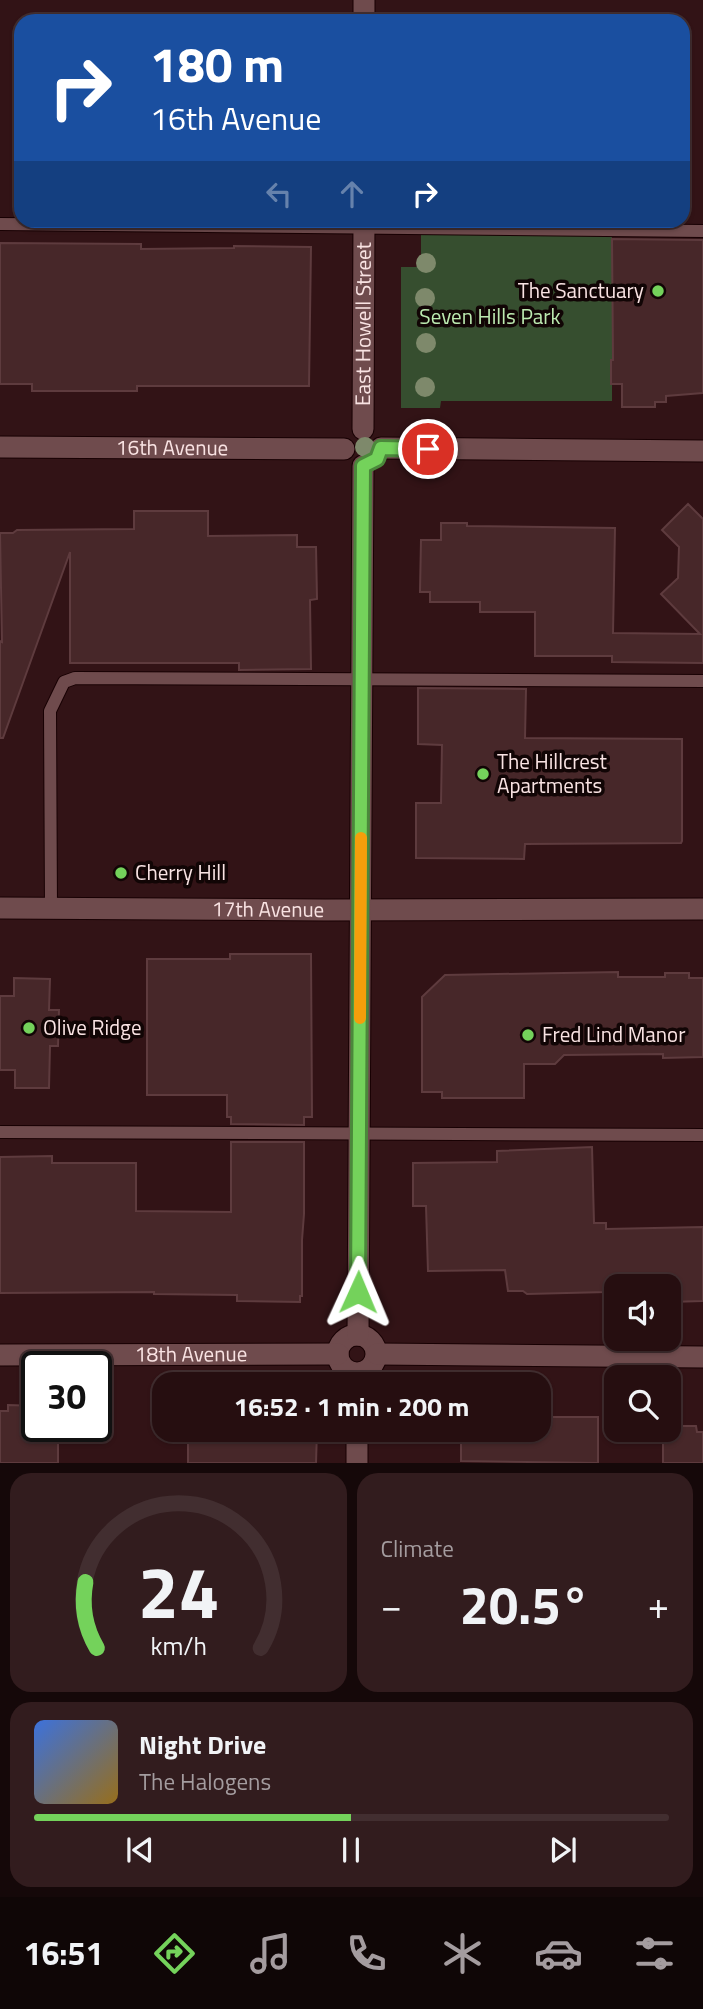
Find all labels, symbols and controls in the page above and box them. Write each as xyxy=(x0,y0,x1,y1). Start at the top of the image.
text: 180 m xyxy=(150,26,284,101)
icon: right xyxy=(35,42,126,133)
text: 16th Avenue xyxy=(150,94,321,142)
icon: left xyxy=(260,175,298,213)
icon: ahead xyxy=(333,175,371,213)
icon: right xyxy=(406,175,444,213)
street label: East Howell Street xyxy=(346,241,379,406)
place label: The Sanctuary xyxy=(518,274,644,306)
marker: The Sanctuary xyxy=(650,283,666,299)
park label: Seven Hills Park xyxy=(419,300,561,332)
pin xyxy=(398,419,458,479)
icon: arrive xyxy=(409,430,447,468)
street label: 16th Avenue xyxy=(116,431,228,463)
place label: The Hillcrest Apartments xyxy=(497,745,608,801)
marker: The Hillcrest Apartments xyxy=(475,766,491,782)
place label: Cherry Hill xyxy=(135,856,226,888)
marker: Cherry Hill xyxy=(113,865,129,881)
street label: 17th Avenue xyxy=(212,892,324,925)
place label: Olive Ridge xyxy=(43,1011,142,1043)
place label: Fred Lind Manor xyxy=(542,1018,685,1050)
marker: Olive Ridge xyxy=(21,1020,37,1036)
marker: Fred Lind Manor xyxy=(520,1027,536,1043)
position arrow xyxy=(321,1255,395,1329)
map controls xyxy=(604,1274,681,1442)
button: sound xyxy=(604,1274,681,1351)
street label: 18th Avenue xyxy=(135,1337,247,1370)
speed limit sign: 30 xyxy=(21,1351,112,1442)
button: search xyxy=(604,1365,681,1442)
text: 16:52 · 1 min · 200 m xyxy=(234,1387,469,1426)
text: Climate xyxy=(381,1531,454,1566)
text: 24 xyxy=(137,1537,219,1647)
text: 20.5° xyxy=(460,1565,590,1644)
text: − xyxy=(381,1576,402,1634)
text: + xyxy=(648,1576,669,1634)
text: km/h xyxy=(150,1627,207,1665)
text: Night Drive xyxy=(139,1725,266,1764)
text: The Halogens xyxy=(139,1764,271,1799)
icon: previous xyxy=(121,1831,159,1869)
icon: pause xyxy=(332,1831,370,1869)
icon: next xyxy=(544,1831,582,1869)
text: 16:51 xyxy=(24,1929,103,1977)
icon: directions xyxy=(150,1929,199,1978)
icon: music xyxy=(246,1929,295,1978)
icon: phone xyxy=(342,1929,391,1978)
icon: climate xyxy=(438,1929,487,1978)
icon: car xyxy=(534,1929,583,1978)
icon: filters xyxy=(630,1929,679,1978)

